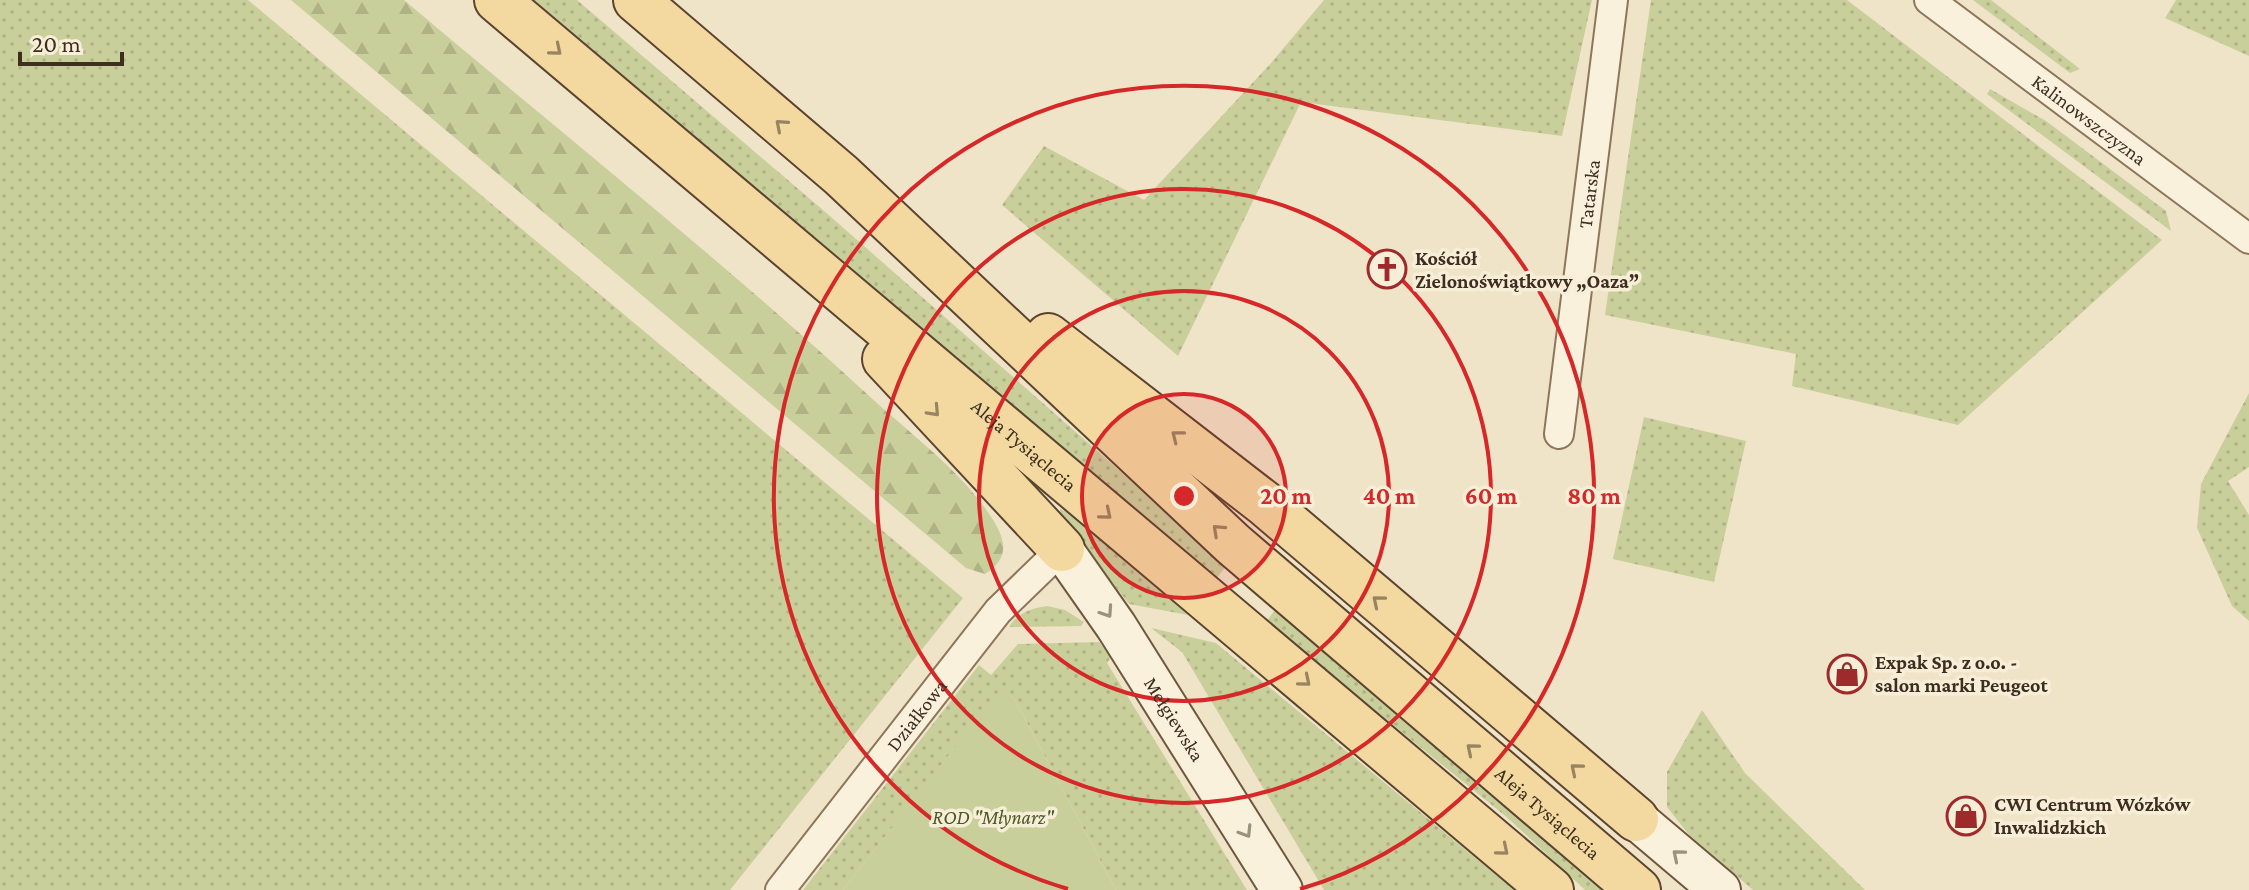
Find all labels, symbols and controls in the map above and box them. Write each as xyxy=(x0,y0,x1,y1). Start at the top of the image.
scale bar xyxy=(20,16,122,66)
text: 20 m xyxy=(32,30,81,57)
one-way arrow xyxy=(547,40,562,55)
street label: Kalinowszczyzna xyxy=(2028,70,2151,169)
one-way arrow xyxy=(776,120,791,134)
street label: Tatarska xyxy=(1574,158,1604,229)
place label: Kościół Zielonoświątkowy „Oaza” xyxy=(1415,247,1639,292)
church icon: Kościół Zielonoświątkowy „Oaza” xyxy=(1366,248,1408,290)
street label: Aleja Tysiąclecia xyxy=(967,395,1081,496)
one-way arrow xyxy=(925,402,940,416)
one-way arrow xyxy=(1171,431,1186,445)
centre of rings xyxy=(1170,482,1198,510)
text: 20 m xyxy=(1260,482,1313,509)
text: 40 m xyxy=(1363,482,1416,509)
text: 60 m xyxy=(1465,482,1518,509)
text: 80 m xyxy=(1567,482,1621,509)
one-way arrow xyxy=(1097,504,1111,519)
one-way arrow xyxy=(1213,526,1228,540)
one-way arrow xyxy=(1373,596,1387,611)
one-way arrow xyxy=(1098,604,1113,618)
place label: Expak Sp. z o.o. - salon marki Peugeot xyxy=(1875,651,2048,696)
shop icon: Expak Sp. z o.o. - salon marki Peugeot xyxy=(1826,653,1868,695)
one-way arrow xyxy=(1296,671,1311,686)
street label: Mełgiewska xyxy=(1140,673,1209,765)
street label: Działkowa xyxy=(882,675,951,755)
one-way arrow xyxy=(1467,744,1482,759)
street label: Aleja Tysiąclecia xyxy=(1491,762,1605,864)
one-way arrow xyxy=(1571,764,1586,779)
place label: CWI Centrum Wózków Inwalidzkich xyxy=(1994,793,2192,838)
shop icon: CWI Centrum Wózków Inwalidzkich xyxy=(1945,795,1987,837)
park label: ROD "Młynarz" xyxy=(932,806,1055,829)
one-way arrow xyxy=(1237,823,1252,838)
one-way arrow xyxy=(1494,840,1509,855)
one-way arrow xyxy=(1673,850,1687,865)

